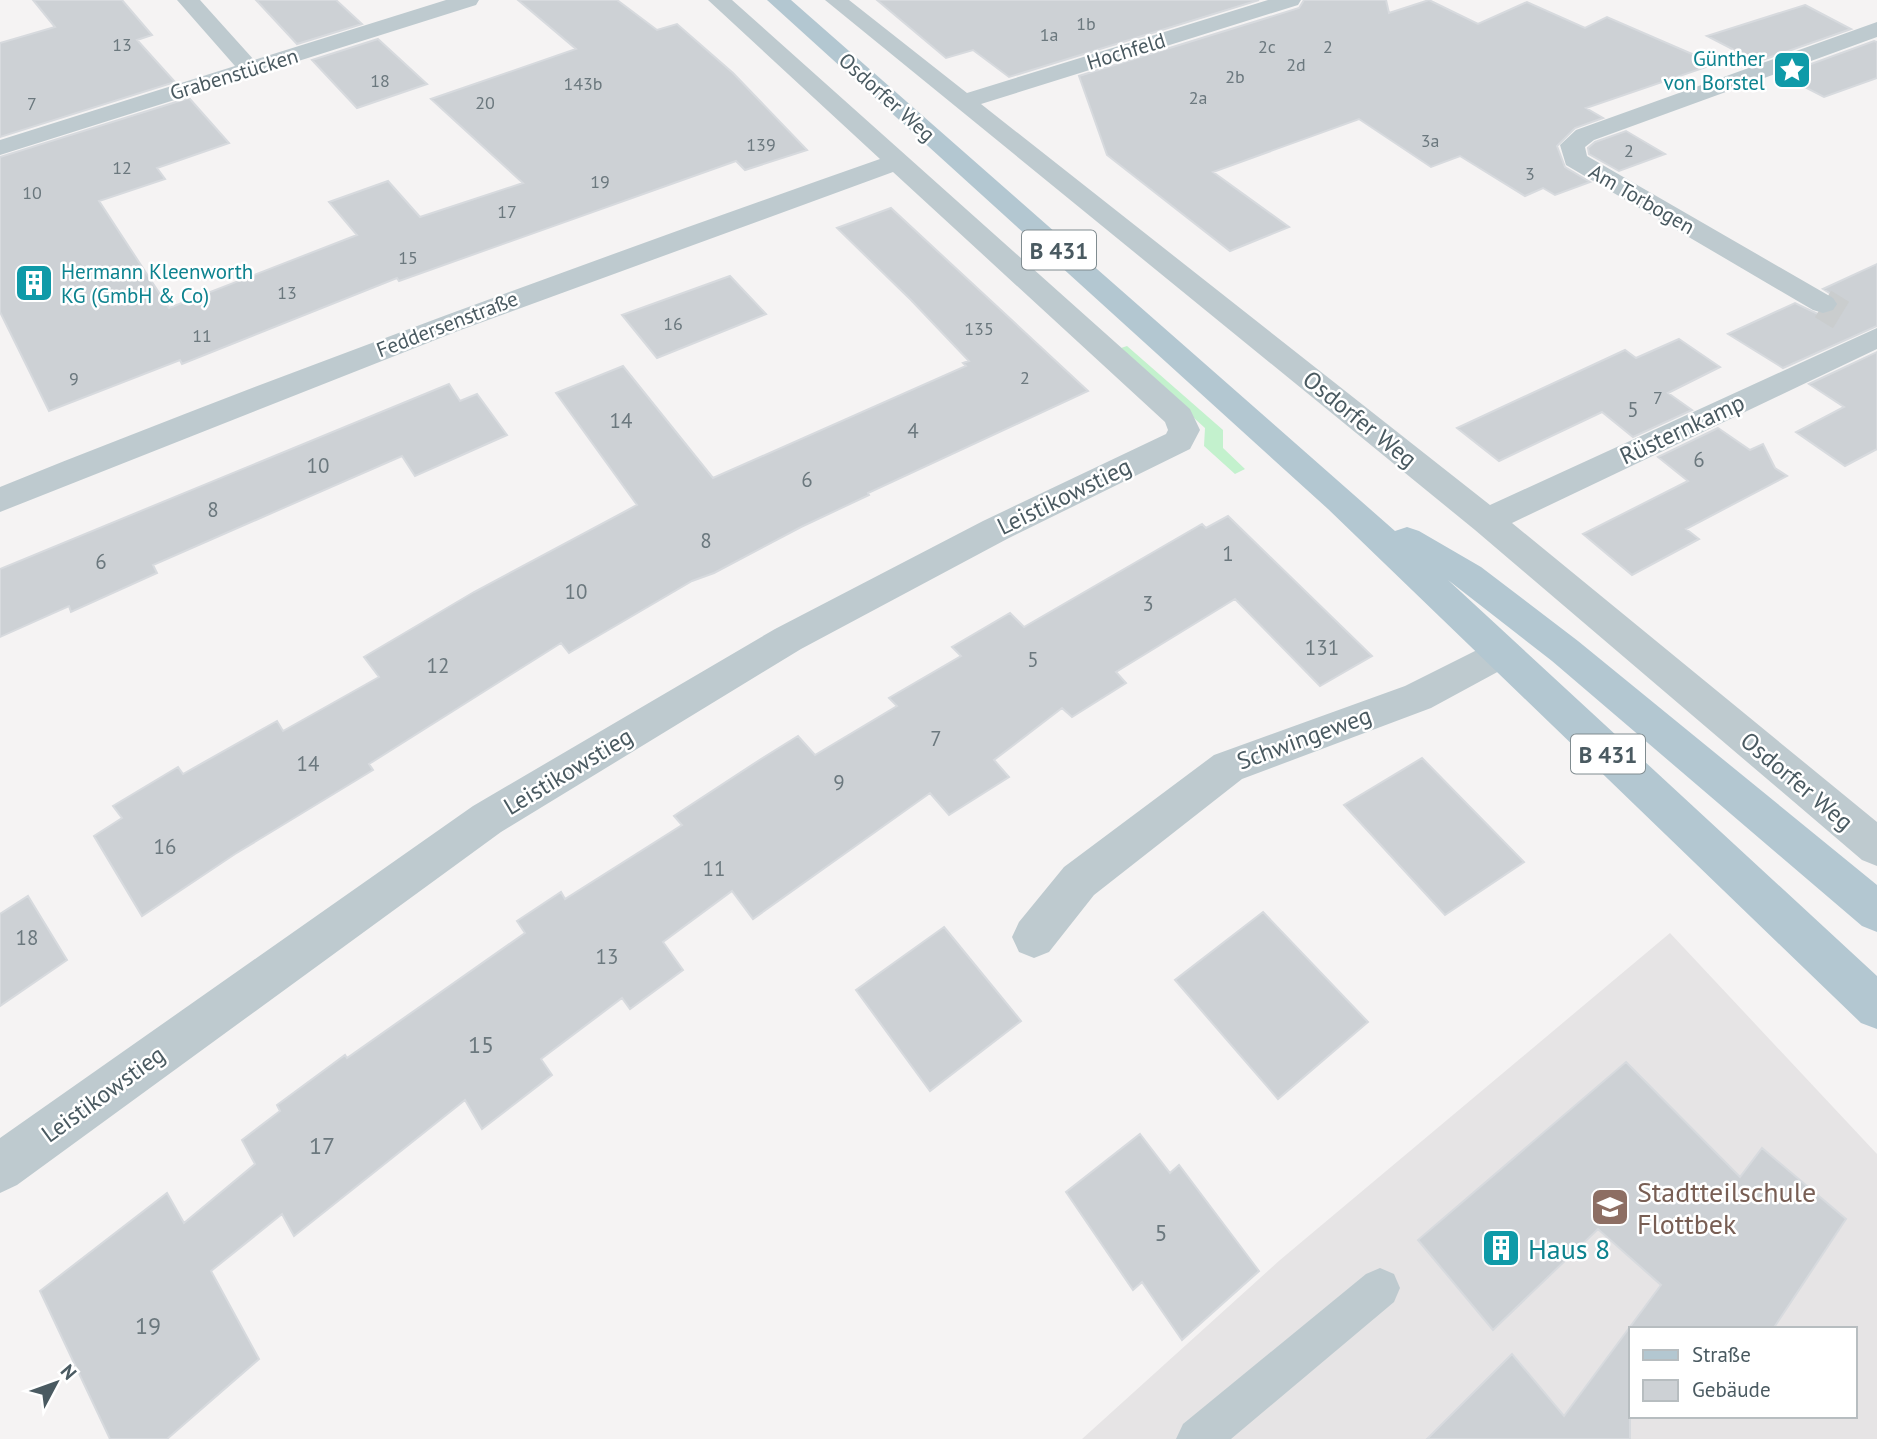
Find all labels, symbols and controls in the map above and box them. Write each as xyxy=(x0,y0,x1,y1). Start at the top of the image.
house number: 1b xyxy=(1076,12,1096,35)
house number: 1a xyxy=(1040,23,1058,46)
street label: Hochfeld xyxy=(1083,26,1169,76)
house number: 13 xyxy=(112,33,132,56)
house number: 2c xyxy=(1258,35,1276,58)
house number: 2 xyxy=(1323,35,1333,58)
street label: Grabenstücken xyxy=(167,42,301,106)
place label: Günther von Borstel xyxy=(1664,45,1765,96)
street label: Osdorfer Weg xyxy=(833,47,941,147)
place icon: Günther von Borstel xyxy=(1771,49,1813,91)
house number: 2d xyxy=(1286,53,1306,76)
house number: 2b xyxy=(1225,65,1245,88)
house number: 18 xyxy=(370,69,390,92)
house number: 143b xyxy=(563,72,603,95)
house number: 2a xyxy=(1189,86,1207,109)
house number: 20 xyxy=(475,91,495,114)
house number: 7 xyxy=(27,92,37,115)
house number: 3a xyxy=(1421,129,1439,152)
house number: 139 xyxy=(746,133,776,156)
house number: 2 xyxy=(1624,139,1634,162)
house number: 12 xyxy=(112,156,132,179)
street label: Am Torbogen xyxy=(1584,158,1700,240)
house number: 3 xyxy=(1525,162,1535,185)
house number: 19 xyxy=(590,170,610,193)
house number: 10 xyxy=(22,181,42,204)
house number: 17 xyxy=(497,200,517,223)
road number: B 431 xyxy=(1022,230,1096,270)
house number: 15 xyxy=(398,246,418,269)
place label: Hermann Kleenworth KG (GmbH & Co) xyxy=(61,258,253,309)
building icon: Hermann Kleenworth KG (GmbH & Co) xyxy=(13,262,55,304)
house number: 13 xyxy=(277,281,297,304)
street label: Feddersenstraße xyxy=(372,285,522,363)
house number: 16 xyxy=(663,312,683,335)
house number: 135 xyxy=(964,317,994,340)
house number: 11 xyxy=(192,324,212,347)
street label: Osdorfer Weg xyxy=(1297,364,1423,474)
house number: 2 xyxy=(1020,366,1030,389)
house number: 9 xyxy=(69,367,79,390)
house number: 7 xyxy=(1653,386,1663,409)
street label: Rüsternkamp xyxy=(1615,387,1749,471)
house number: 5 xyxy=(1627,396,1639,423)
house number: 14 xyxy=(610,407,632,434)
house number: 4 xyxy=(907,417,919,444)
house number: 6 xyxy=(1693,446,1705,473)
street label: Leistikowstieg xyxy=(992,450,1136,542)
house number: 10 xyxy=(307,452,329,479)
house number: 6 xyxy=(801,466,813,493)
house number: 8 xyxy=(207,496,219,523)
house number: 8 xyxy=(700,527,712,554)
house number: 1 xyxy=(1222,540,1234,567)
house number: 6 xyxy=(95,548,107,575)
house number: 10 xyxy=(565,578,587,605)
house number: 3 xyxy=(1142,590,1154,617)
house number: 131 xyxy=(1305,634,1339,661)
house number: 5 xyxy=(1027,646,1039,673)
house number: 12 xyxy=(427,652,449,679)
street label: Schwingeweg xyxy=(1232,699,1376,777)
street label: Leistikowstieg xyxy=(498,720,638,822)
house number: 7 xyxy=(930,725,942,752)
street label: Osdorfer Weg xyxy=(1734,725,1860,837)
road number: B 431 xyxy=(1571,734,1645,774)
house number: 14 xyxy=(297,750,319,777)
house number: 9 xyxy=(833,769,845,796)
house number: 16 xyxy=(154,833,176,860)
house number: 11 xyxy=(703,855,725,882)
house number: 18 xyxy=(16,924,38,951)
house number: 13 xyxy=(596,943,618,970)
house number: 15 xyxy=(468,1029,494,1060)
street label: Leistikowstieg xyxy=(35,1039,171,1149)
house number: 17 xyxy=(309,1130,335,1161)
place label: Stadtteilschule Flottbek xyxy=(1637,1173,1816,1242)
school or university icon: Stadtteilschule Flottbek xyxy=(1589,1186,1631,1228)
house number: 5 xyxy=(1154,1217,1168,1248)
building icon: Haus 8 xyxy=(1480,1227,1522,1269)
place label: Haus 8 xyxy=(1528,1230,1610,1267)
house number: 19 xyxy=(135,1310,161,1341)
legend xyxy=(1629,1327,1856,1418)
text: Straße xyxy=(1692,1341,1751,1368)
north arrow xyxy=(21,1348,91,1418)
text: N xyxy=(56,1359,82,1384)
text: Gebäude xyxy=(1692,1376,1771,1403)

